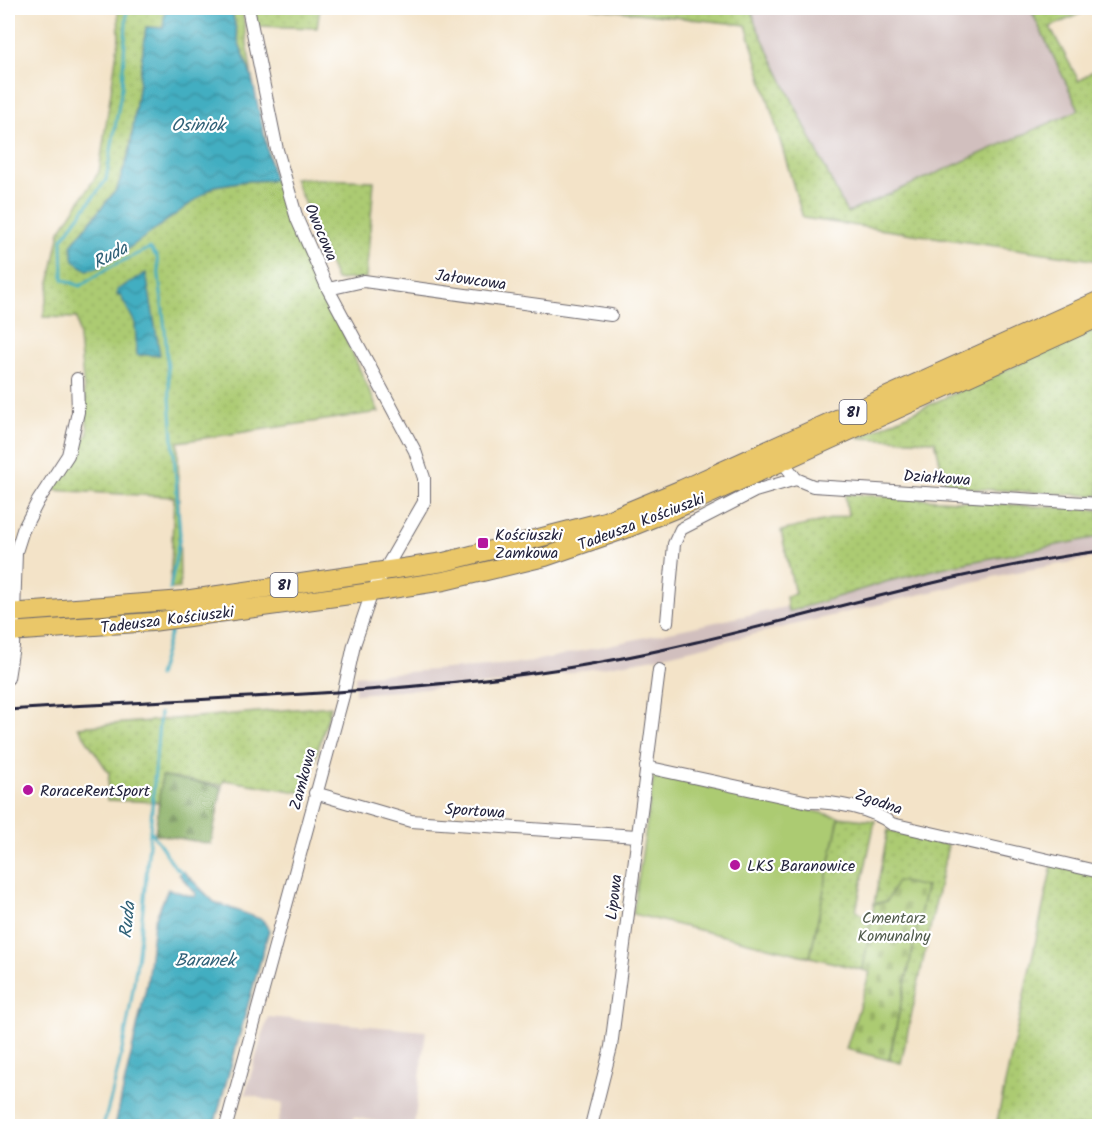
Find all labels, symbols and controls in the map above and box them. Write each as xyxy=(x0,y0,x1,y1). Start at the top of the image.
water label: Osiniok xyxy=(171,112,227,141)
street label: Owocowa xyxy=(297,200,344,265)
water label: Ruda xyxy=(88,234,135,278)
street label: Jałowcowa xyxy=(434,263,508,298)
road number: 81 xyxy=(840,400,866,424)
street label: Działkowa xyxy=(902,464,971,493)
street label: Tadeusza Kościuszki xyxy=(574,486,710,558)
place label: Kościuszki Zamkowa xyxy=(495,523,564,566)
marker: Kościuszki Zamkowa xyxy=(476,536,490,550)
road number: 81 xyxy=(270,573,298,597)
street label: Tadeusza Kościuszki xyxy=(99,600,236,641)
street label: Zamkowa xyxy=(283,746,324,813)
place label: RoraceRentSport xyxy=(40,779,151,804)
marker: RoraceRentSport xyxy=(21,783,35,797)
street label: Zgodna xyxy=(851,783,906,822)
street label: Sportowa xyxy=(444,797,506,826)
place label: LKS Baranowice xyxy=(747,854,855,879)
marker: LKS Baranowice xyxy=(728,858,742,872)
street label: Lipowa xyxy=(599,873,630,921)
water label: Ruda xyxy=(112,899,145,940)
park label: Cmentarz Komunalny xyxy=(857,906,931,949)
water label: Baranek xyxy=(175,947,238,976)

